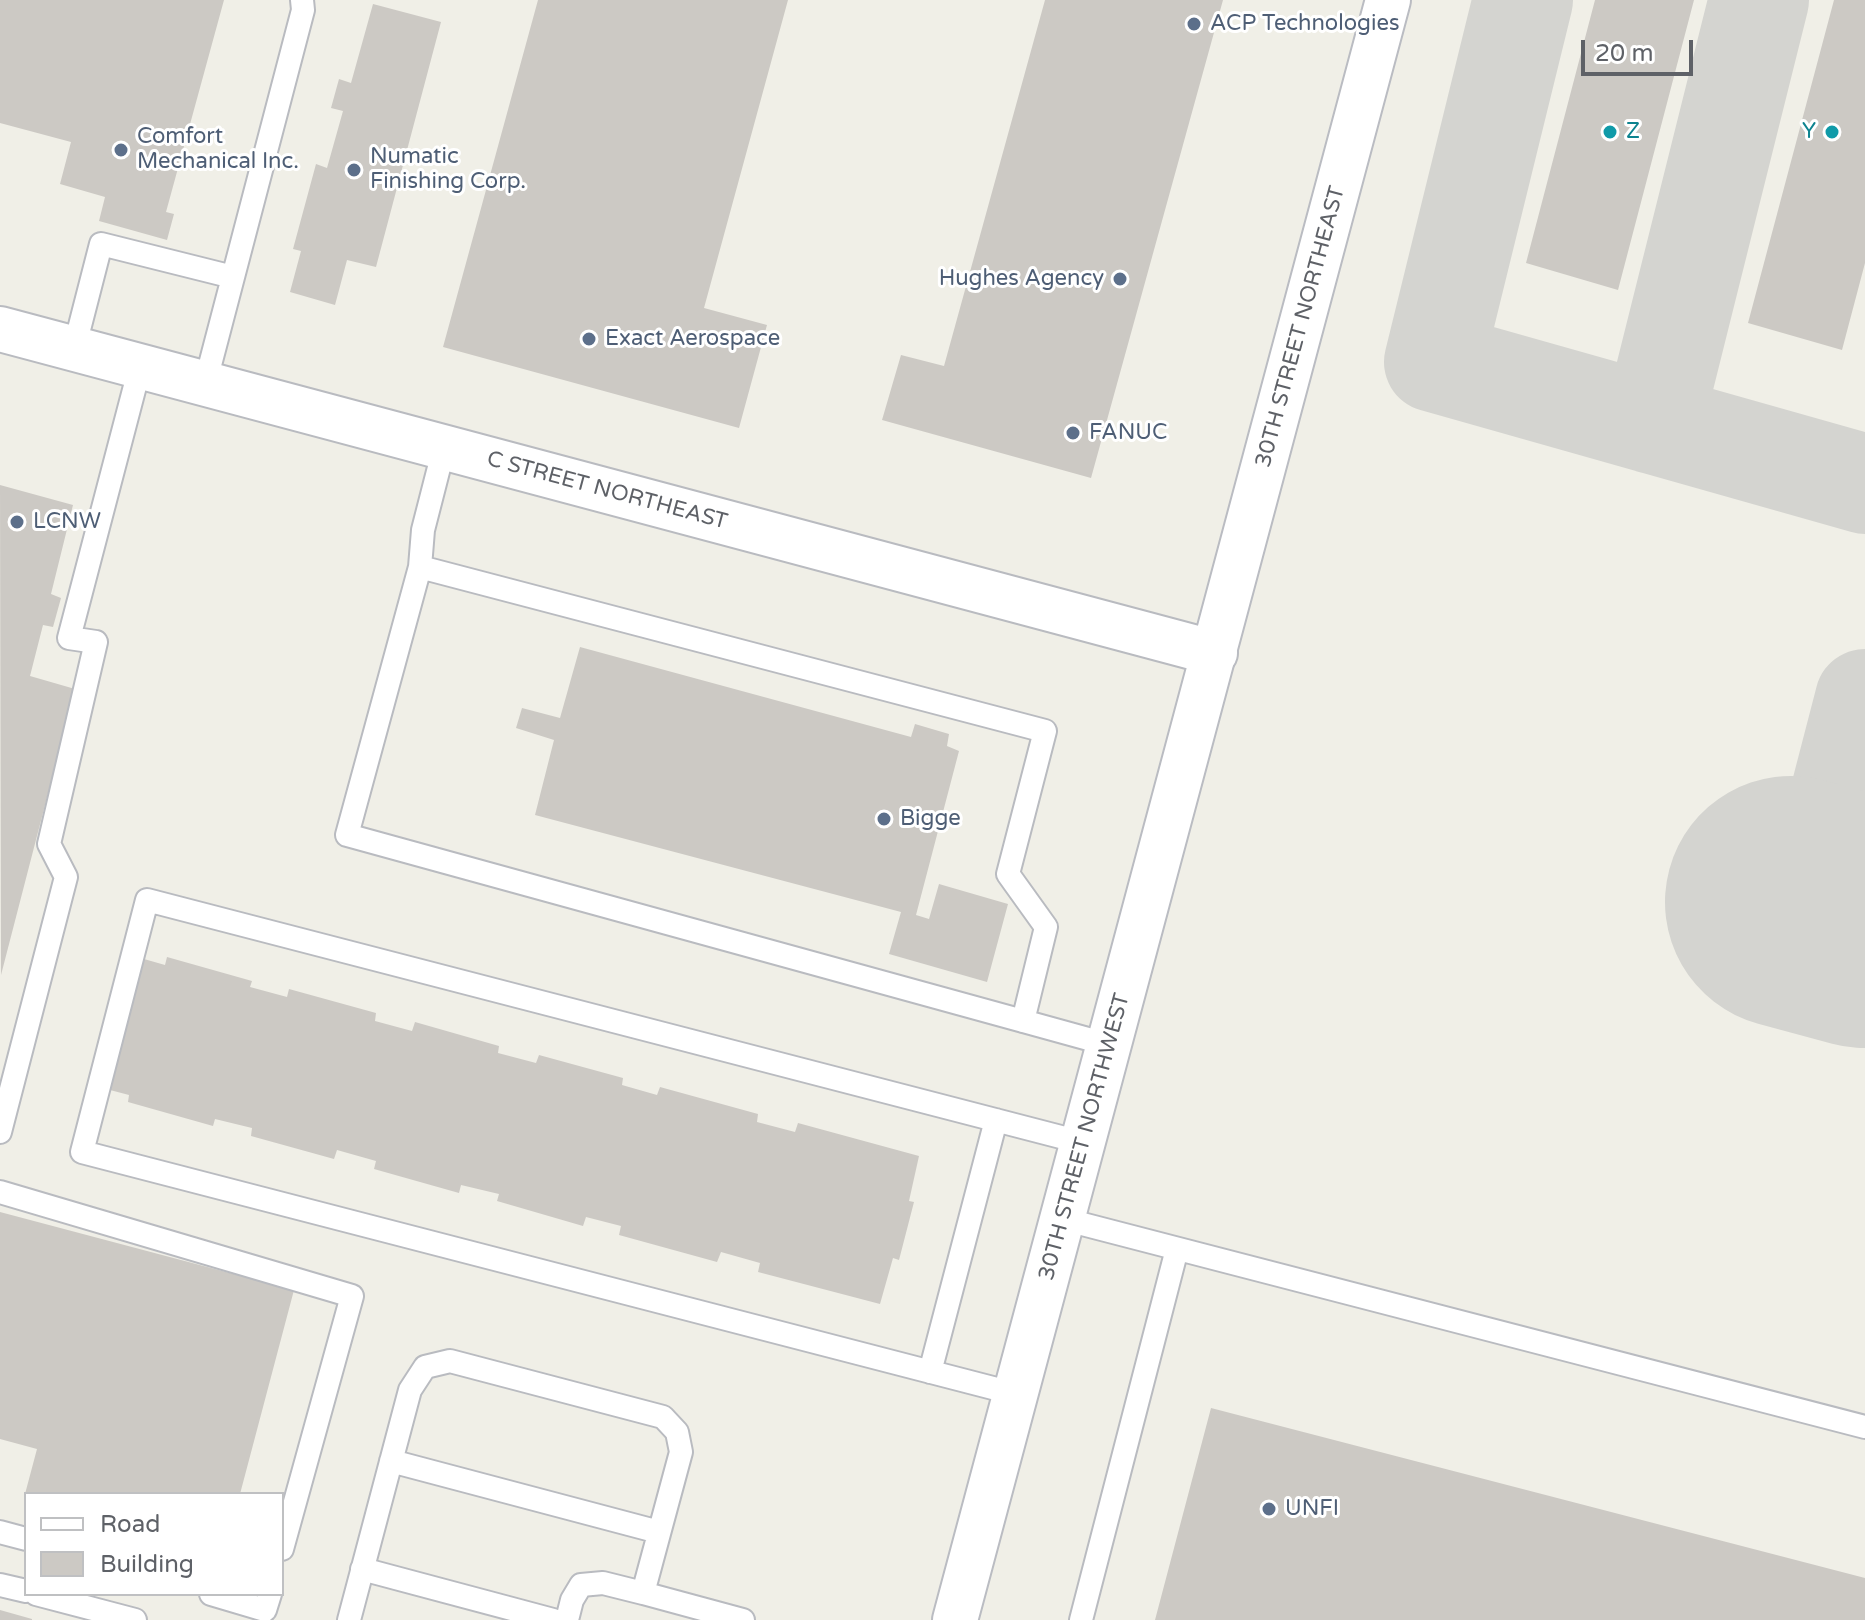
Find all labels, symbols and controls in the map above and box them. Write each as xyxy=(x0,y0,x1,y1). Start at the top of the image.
place label: ACP Technologies xyxy=(1210,11,1399,37)
marker: ACP Technologies xyxy=(1185,15,1203,33)
scale bar xyxy=(1585,24,1697,74)
text: 20 m xyxy=(1595,39,1653,68)
place label: Z xyxy=(1626,119,1640,145)
place label: Y xyxy=(1802,119,1816,145)
marker: Z xyxy=(1601,123,1619,141)
marker: Y xyxy=(1823,123,1841,141)
place label: Comfort Mechanical Inc. xyxy=(137,124,299,176)
marker: Comfort Mechanical Inc. xyxy=(112,141,130,159)
place label: Numatic Finishing Corp. xyxy=(370,144,526,196)
marker: Numatic Finishing Corp. xyxy=(345,161,363,179)
street label: 30TH STREET NORTHEAST xyxy=(1251,183,1351,471)
place label: Hughes Agency xyxy=(939,266,1104,292)
marker: Hughes Agency xyxy=(1111,270,1129,288)
place label: Exact Aerospace xyxy=(605,326,780,352)
marker: Exact Aerospace xyxy=(580,330,598,348)
place label: FANUC xyxy=(1089,420,1167,446)
marker: FANUC xyxy=(1064,424,1082,442)
street label: C STREET NORTHEAST xyxy=(484,446,730,536)
place label: LCNW xyxy=(33,509,101,535)
marker: LCNW xyxy=(8,513,26,531)
place label: Bigge xyxy=(900,806,961,832)
marker: Bigge xyxy=(875,810,893,828)
street label: 30TH STREET NORTHWEST xyxy=(1034,991,1136,1283)
legend xyxy=(24,1492,284,1596)
place label: UNFI xyxy=(1285,1496,1339,1522)
marker: UNFI xyxy=(1260,1500,1278,1518)
text: Road xyxy=(100,1510,160,1539)
text: Building xyxy=(100,1550,194,1579)

